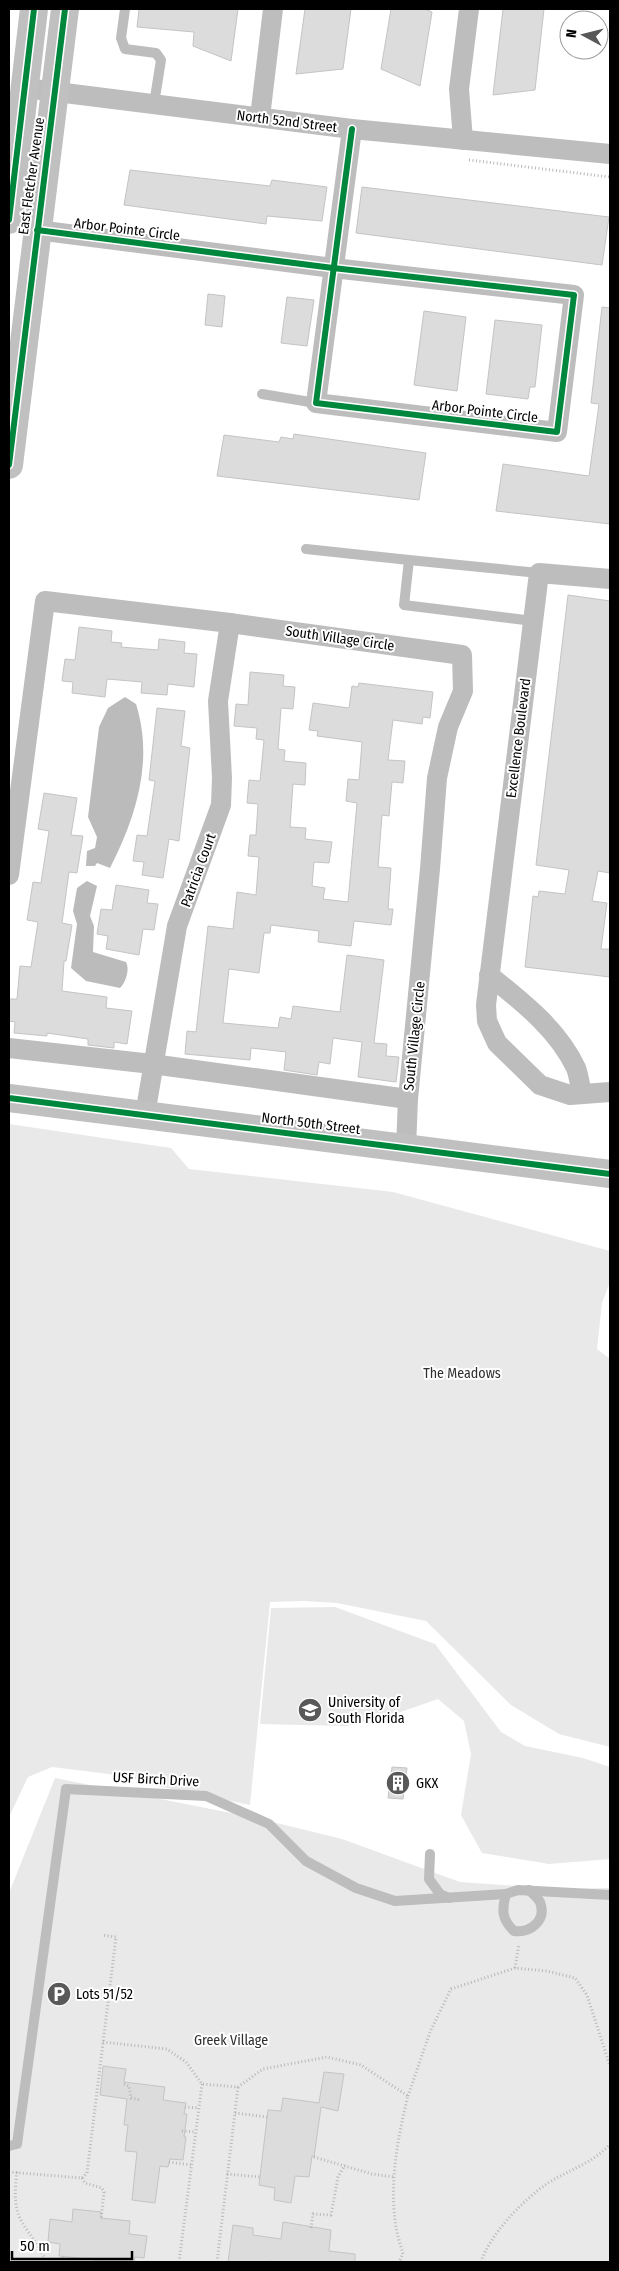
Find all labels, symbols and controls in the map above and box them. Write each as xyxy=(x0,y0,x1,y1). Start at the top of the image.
north arrow xyxy=(559,10,609,60)
text: N xyxy=(563,28,581,39)
street label: North 52nd Street xyxy=(236,107,339,136)
street label: East Fletcher Avenue xyxy=(15,116,48,236)
street label: Arbor Pointe Circle xyxy=(73,215,181,244)
street label: Arbor Pointe Circle xyxy=(431,397,539,426)
street label: South Village Circle xyxy=(284,622,396,655)
street label: Excellence Boulevard xyxy=(503,677,534,799)
street label: Patricia Court xyxy=(177,831,220,909)
street label: South Village Circle xyxy=(400,980,429,1092)
street label: North 50th Street xyxy=(261,1109,362,1138)
park label: The Meadows xyxy=(423,1365,501,1382)
place label: University of South Florida xyxy=(328,1694,405,1727)
school or university icon: University of South Florida xyxy=(297,1697,323,1723)
street label: USF Birch Drive xyxy=(112,1769,200,1790)
building icon: GKX xyxy=(385,1770,411,1796)
place label: GKX xyxy=(416,1775,438,1792)
parking icon: Lots 51/52 xyxy=(46,1981,72,2007)
place label: Lots 51/52 xyxy=(76,1986,133,2003)
park label: Greek Village xyxy=(194,2032,268,2049)
scale bar xyxy=(12,2228,132,2260)
text: 50 m xyxy=(20,2237,50,2255)

